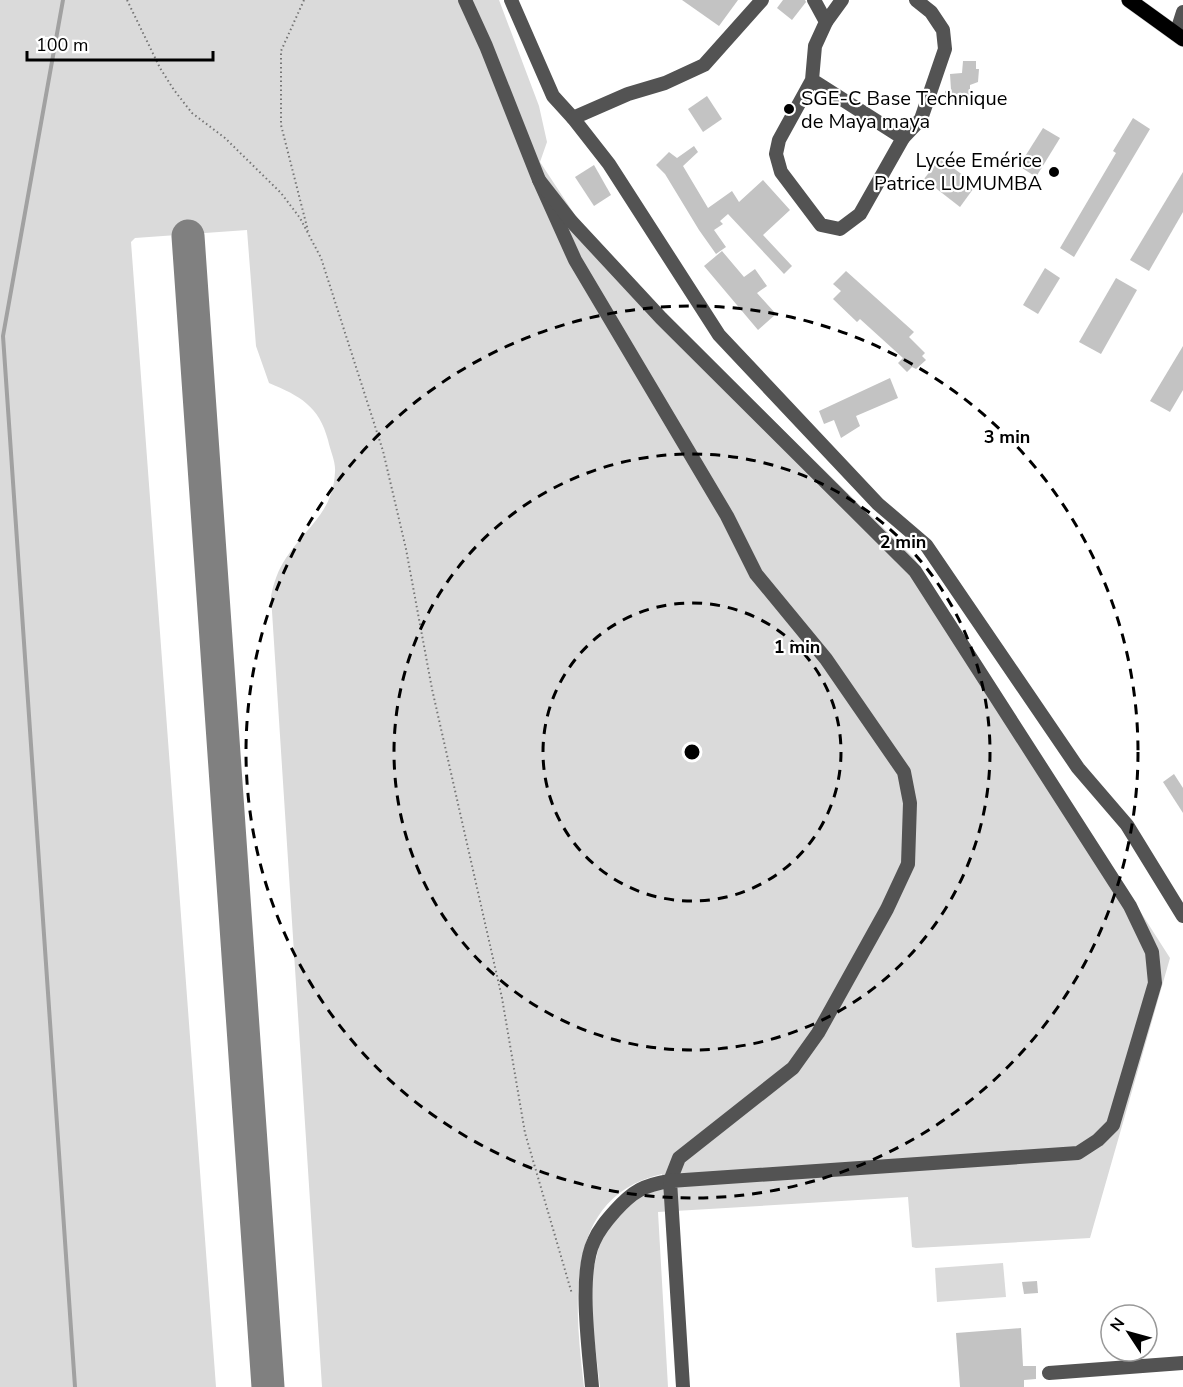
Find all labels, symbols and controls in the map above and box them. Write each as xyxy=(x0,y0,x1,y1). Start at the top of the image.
scale bar xyxy=(27,24,213,62)
text: 100 m xyxy=(36,33,88,57)
place label: SGE-C Base Technique de Maya maya xyxy=(801,85,1007,135)
marker: SGE-C Base Technique de Maya maya xyxy=(782,102,796,116)
place label: Lycée Emérice Patrice LUMUMBA xyxy=(874,147,1042,197)
marker: Lycée Emérice Patrice LUMUMBA xyxy=(1047,165,1061,179)
text: 3 min xyxy=(984,425,1030,449)
text: 2 min xyxy=(880,530,926,554)
text: 1 min xyxy=(774,635,820,659)
centre of rings xyxy=(682,742,702,762)
north arrow xyxy=(1099,1303,1159,1363)
text: N xyxy=(1105,1313,1130,1336)

